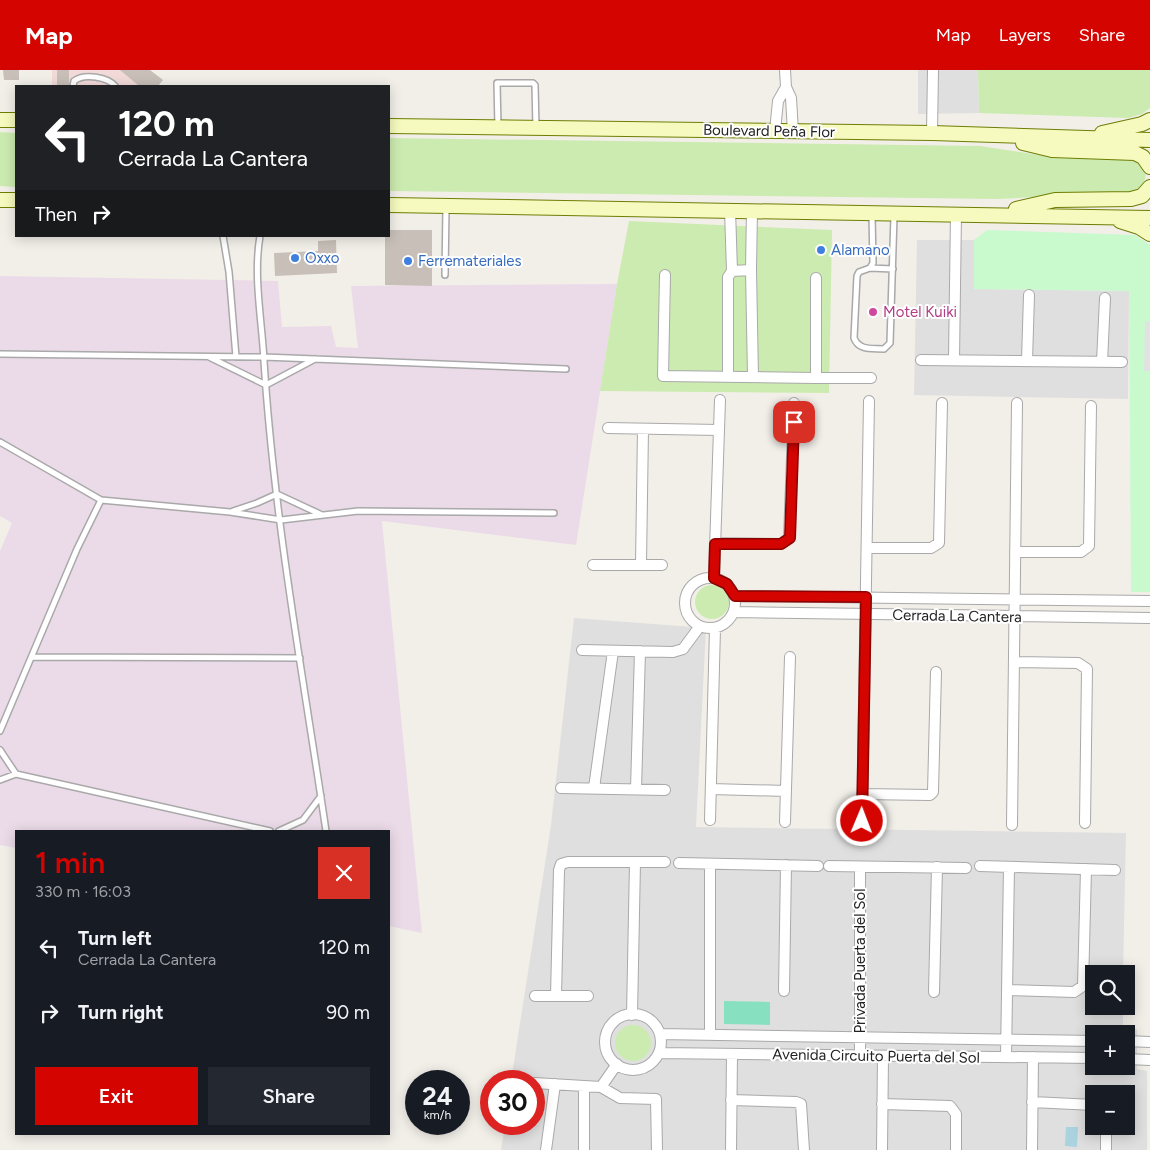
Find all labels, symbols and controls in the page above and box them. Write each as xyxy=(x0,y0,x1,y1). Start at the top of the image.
text: Map xyxy=(25,21,73,50)
text: Map xyxy=(936,24,971,46)
text: Layers xyxy=(999,24,1051,46)
text: Share xyxy=(1079,24,1125,46)
text: 120 m xyxy=(118,103,215,145)
icon: left xyxy=(35,105,100,170)
street label: Boulevard Peña Flor xyxy=(703,121,835,141)
text: Cerrada La Cantera xyxy=(118,145,308,172)
icon: right xyxy=(87,200,115,228)
text: Then xyxy=(35,203,77,226)
place label: Alamano xyxy=(831,241,890,259)
marker: Alamano xyxy=(815,244,827,256)
place label: Oxxo xyxy=(305,249,340,267)
marker: Oxxo xyxy=(289,252,301,264)
place label: Ferremateriales xyxy=(418,252,522,270)
marker: Ferremateriales xyxy=(402,255,414,267)
place label: Motel Kuiki xyxy=(883,303,957,321)
marker: Motel Kuiki xyxy=(867,306,879,318)
pin xyxy=(773,401,815,443)
icon: arrive xyxy=(780,408,808,436)
street label: Cerrada La Cantera xyxy=(892,606,1022,626)
position arrow xyxy=(835,794,887,846)
text: 1 min xyxy=(35,844,105,881)
button: close xyxy=(318,847,370,899)
text: 330 m · 16:03 xyxy=(35,882,131,901)
street label: Privada Puerta del Sol xyxy=(851,888,869,1034)
text: Turn left xyxy=(78,927,152,950)
icon: left xyxy=(35,934,63,962)
text: 120 m xyxy=(318,936,370,959)
text: Cerrada La Cantera xyxy=(78,950,216,969)
map controls xyxy=(1085,965,1135,1135)
button: search xyxy=(1085,965,1135,1015)
icon: right xyxy=(35,999,63,1027)
text: Turn right xyxy=(78,1001,164,1024)
text: 90 m xyxy=(326,1001,370,1024)
button: + xyxy=(1085,1025,1135,1075)
street label: Avenida Circuito Puerta del Sol xyxy=(772,1045,980,1067)
button: Exit xyxy=(35,1067,198,1125)
button: Share xyxy=(208,1067,370,1125)
speed limit sign: 30 xyxy=(480,1070,545,1135)
text: 24 xyxy=(422,1081,453,1111)
button: − xyxy=(1085,1085,1135,1135)
text: km/h xyxy=(424,1108,451,1122)

